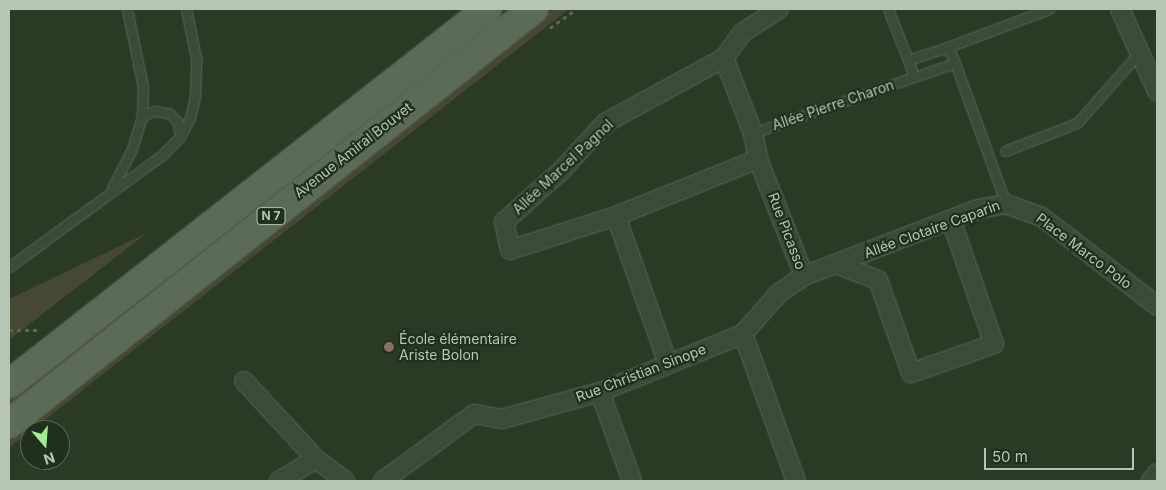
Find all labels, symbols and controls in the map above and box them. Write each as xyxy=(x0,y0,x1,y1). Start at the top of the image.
street label: Allée Pierre Charon xyxy=(770,76,896,134)
street label: Avenue Amiral Bouvet xyxy=(291,99,415,201)
street label: Allée Marcel Pagnol xyxy=(509,116,617,218)
street label: Rue Picasso xyxy=(765,190,809,272)
street label: Allée Clotaire Caparin xyxy=(862,197,1002,261)
road number: N 7 xyxy=(256,207,286,226)
street label: Place Marco Polo xyxy=(1033,210,1135,292)
place label: École élémentaire Ariste Bolon xyxy=(399,331,517,364)
street label: Rue Christian Sinope xyxy=(574,340,708,406)
marker: École élémentaire Ariste Bolon xyxy=(383,341,395,353)
north arrow xyxy=(20,420,70,470)
scale bar xyxy=(986,438,1136,470)
text: 50 m xyxy=(992,447,1028,466)
text: N xyxy=(42,449,57,469)

